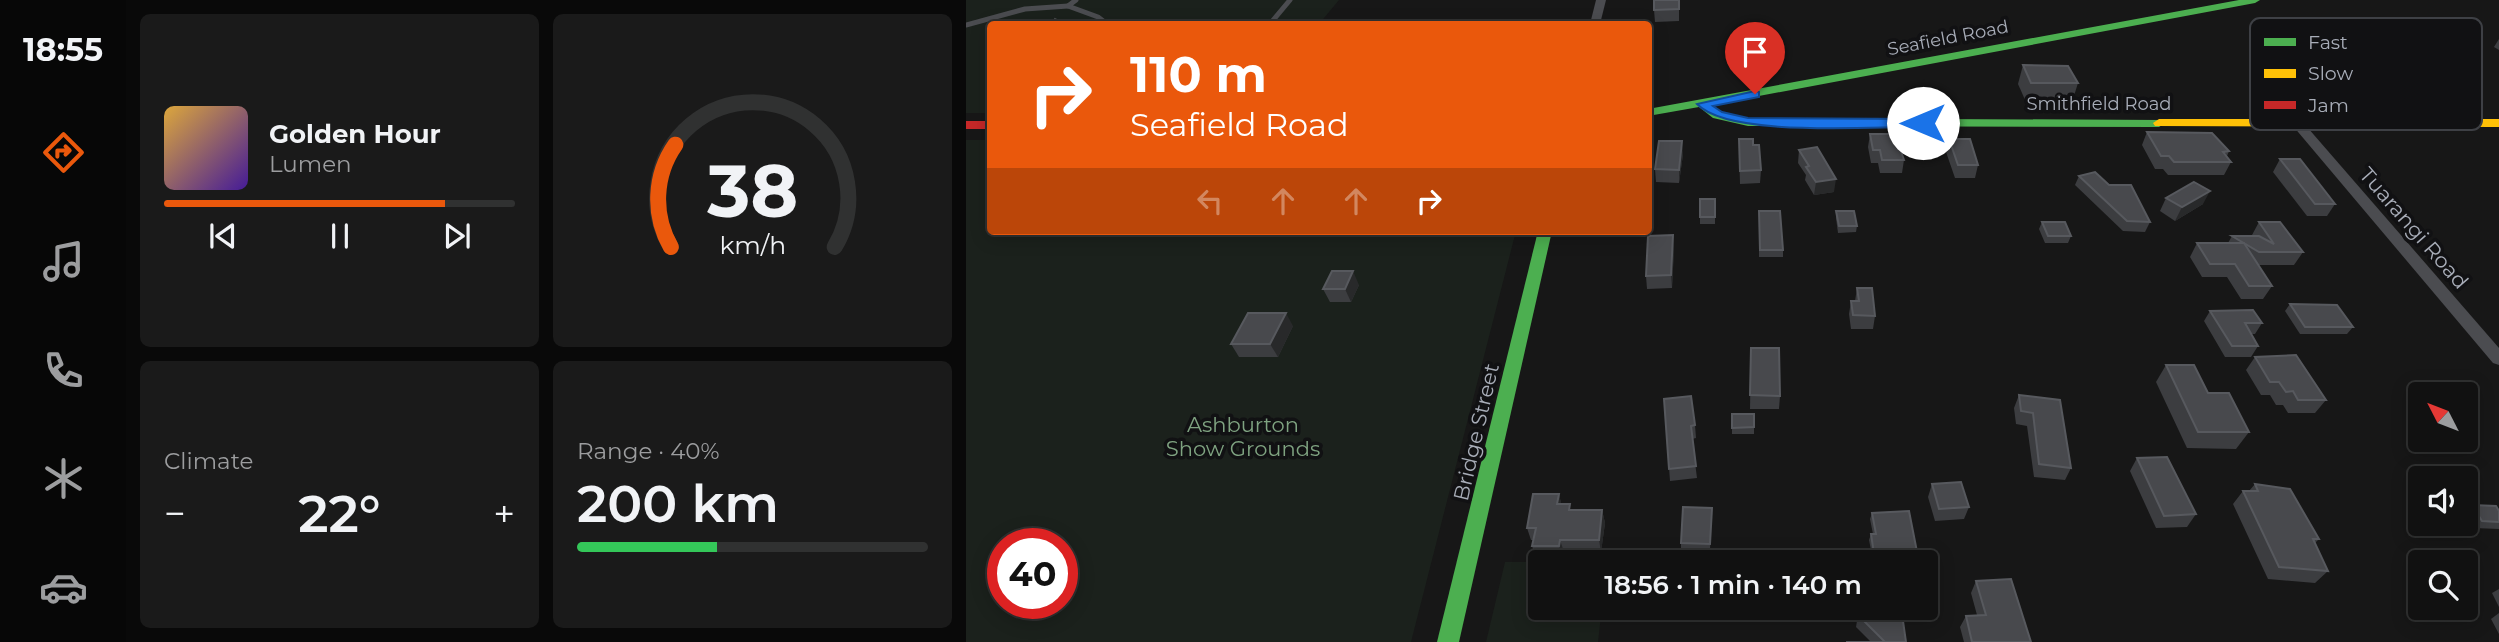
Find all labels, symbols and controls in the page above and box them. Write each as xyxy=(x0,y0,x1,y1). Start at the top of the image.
street label: Seafield Road xyxy=(1886,15,2010,61)
legend xyxy=(2250,18,2482,130)
pin xyxy=(1725,22,1785,94)
text: 18:55 xyxy=(23,30,103,69)
text: Fast xyxy=(2308,31,2348,54)
icon: arrive xyxy=(1736,33,1774,71)
text: 110 m xyxy=(1130,45,1267,104)
icon: right xyxy=(1015,49,1106,140)
text: Slow xyxy=(2308,62,2353,85)
position arrow xyxy=(1886,86,1960,160)
street label: Smithfield Road xyxy=(2027,93,2172,115)
text: Jam xyxy=(2307,94,2349,117)
text: Seafield Road xyxy=(1130,105,1349,144)
text: Golden Hour xyxy=(269,118,441,150)
icon: directions xyxy=(39,128,88,177)
text: 38 xyxy=(706,147,798,235)
text: Lumen xyxy=(269,150,352,178)
street label: Tuarangi Road xyxy=(2354,162,2474,294)
icon: left xyxy=(1191,182,1229,220)
icon: ahead xyxy=(1264,182,1302,220)
icon: ahead xyxy=(1337,182,1375,220)
icon: right xyxy=(1410,182,1448,220)
icon: previous xyxy=(204,217,242,255)
icon: pause xyxy=(321,217,359,255)
icon: next xyxy=(438,217,476,255)
text: km/h xyxy=(719,230,786,260)
icon: music xyxy=(39,237,88,286)
icon: phone xyxy=(39,346,88,395)
street label: Bridge Street xyxy=(1448,361,1504,503)
north arrow xyxy=(2408,382,2478,452)
map controls xyxy=(2408,382,2478,620)
park label: Ashburton Show Grounds xyxy=(1166,412,1320,461)
text: Range · 40% xyxy=(577,437,720,465)
text: Climate xyxy=(164,447,253,475)
icon: climate xyxy=(39,454,88,503)
button: sound xyxy=(2408,466,2478,536)
text: 200 km xyxy=(577,472,779,535)
text: 22° xyxy=(298,482,381,545)
text: − xyxy=(164,490,186,537)
text: + xyxy=(493,490,515,537)
speed limit sign: 40 xyxy=(987,528,1078,619)
button: search xyxy=(2408,550,2478,620)
icon: car xyxy=(39,563,88,612)
text: 18:56 · 1 min · 140 m xyxy=(1604,569,1862,601)

